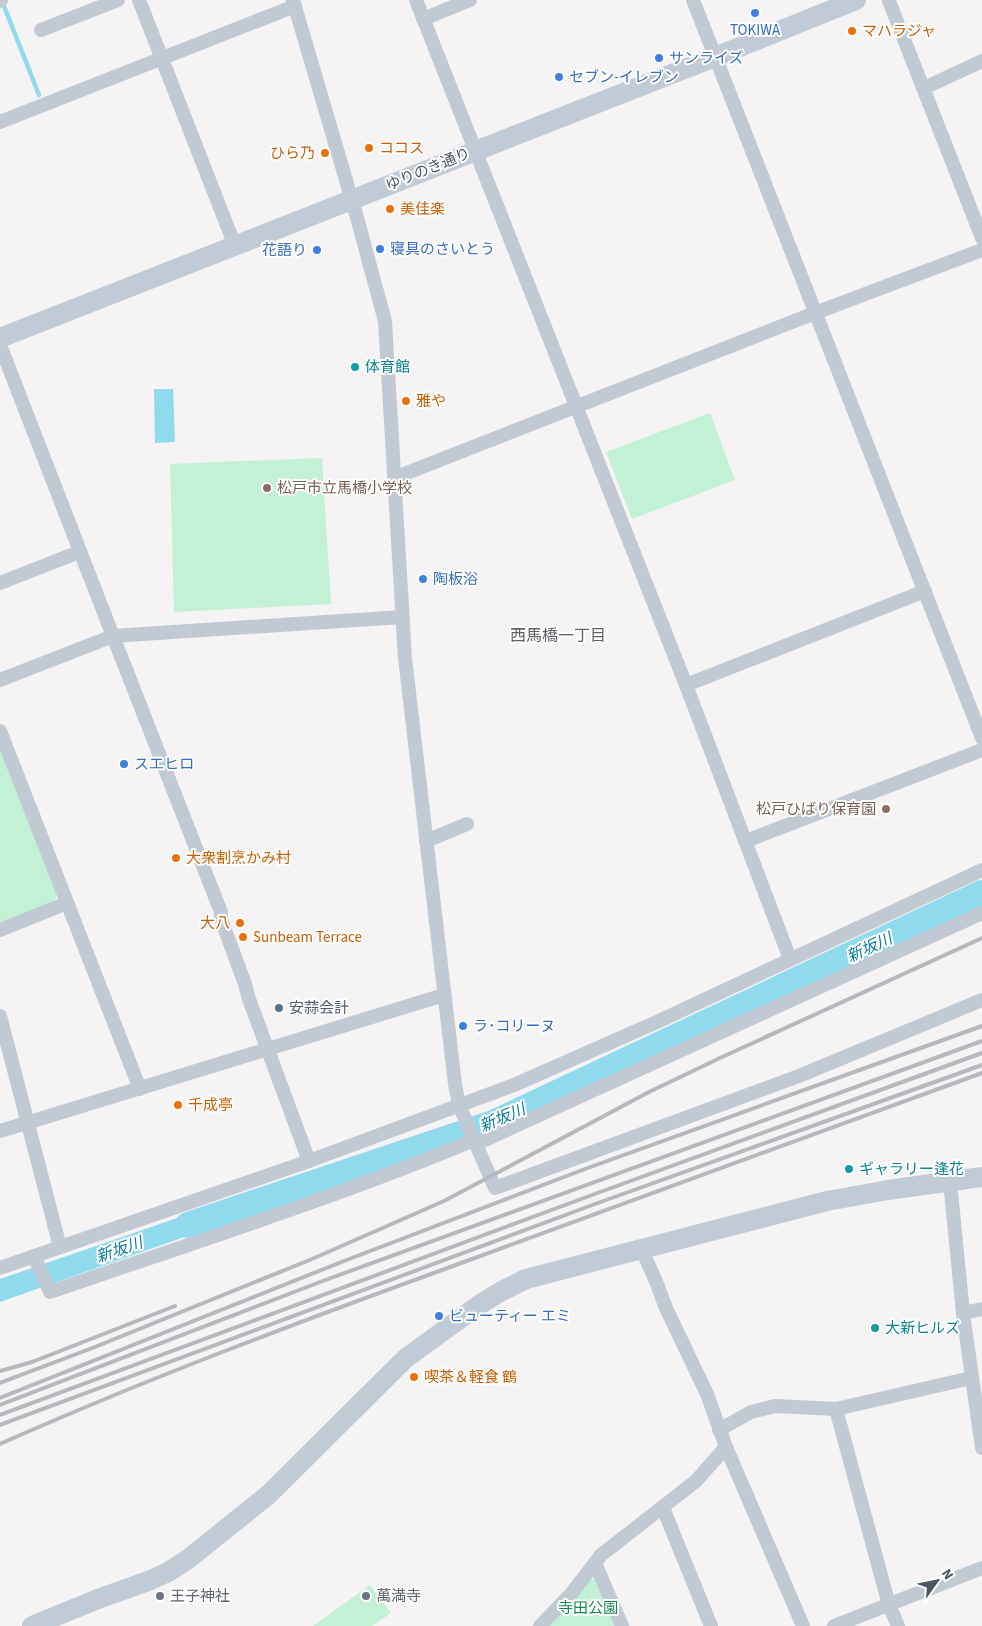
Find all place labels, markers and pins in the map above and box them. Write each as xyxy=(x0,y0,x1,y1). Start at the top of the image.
marker: TOKIWA xyxy=(749,7,761,19)
place label: TOKIWA xyxy=(730,20,781,41)
place label: マハラジャ xyxy=(862,21,936,42)
marker: マハラジャ xyxy=(846,25,858,37)
place label: サンライズ xyxy=(669,48,744,69)
marker: サンライズ xyxy=(653,52,665,64)
place label: セブン-イレブン xyxy=(569,67,679,88)
marker: セブン-イレブン xyxy=(553,71,565,83)
place label: ココス xyxy=(379,138,424,159)
marker: ココス xyxy=(363,142,375,154)
place label: ひら乃 xyxy=(270,143,315,164)
marker: ひら乃 xyxy=(319,147,331,159)
place label: 美佳楽 xyxy=(400,199,445,220)
marker: 美佳楽 xyxy=(384,203,396,215)
place label: 寝具のさいとう xyxy=(390,239,495,260)
place label: 花語り xyxy=(262,240,307,261)
marker: 寝具のさいとう xyxy=(374,243,386,255)
marker: 花語り xyxy=(311,244,323,256)
place label: 体育館 xyxy=(365,357,410,378)
marker: 体育館 xyxy=(349,361,361,373)
place label: 雅や xyxy=(416,391,446,412)
marker: 雅や xyxy=(400,395,412,407)
place label: 松戸市立馬橋小学校 xyxy=(277,478,412,499)
marker: 松戸市立馬橋小学校 xyxy=(261,482,273,494)
place label: 陶板浴 xyxy=(433,569,478,590)
marker: 陶板浴 xyxy=(417,573,429,585)
place label: スエヒロ xyxy=(134,754,194,775)
marker: スエヒロ xyxy=(118,758,130,770)
place label: 松戸ひばり保育園 xyxy=(756,799,876,820)
marker: 松戸ひばり保育園 xyxy=(880,803,892,815)
place label: 大衆割烹かみ村 xyxy=(186,848,291,869)
marker: 大衆割烹かみ村 xyxy=(170,852,182,864)
place label: 大八 xyxy=(200,913,230,934)
marker: 大八 xyxy=(234,917,246,929)
place label: Sunbeam Terrace xyxy=(253,927,362,948)
marker: Sunbeam Terrace xyxy=(237,931,249,943)
place label: 安蒜会計 xyxy=(289,998,349,1019)
marker: 安蒜会計 xyxy=(273,1002,285,1014)
place label: ラ･コリーヌ xyxy=(473,1016,556,1037)
marker: ラ･コリーヌ xyxy=(457,1020,469,1032)
place label: 千成亭 xyxy=(188,1095,233,1116)
marker: 千成亭 xyxy=(172,1099,184,1111)
place label: ギャラリー逢花 xyxy=(859,1159,964,1180)
marker: ギャラリー逢花 xyxy=(843,1163,855,1175)
place label: ビューティー エミ xyxy=(449,1306,571,1327)
marker: ビューティー エミ xyxy=(433,1310,445,1322)
place label: 大新ヒルズ xyxy=(885,1318,960,1339)
marker: 大新ヒルズ xyxy=(869,1322,881,1334)
place label: 喫茶＆軽食 鶴 xyxy=(424,1367,517,1388)
marker: 喫茶＆軽食 鶴 xyxy=(408,1371,420,1383)
place label: 王子神社 xyxy=(170,1586,230,1607)
place label: 萬満寺 xyxy=(376,1586,421,1607)
marker: 王子神社 xyxy=(154,1590,166,1602)
marker: 萬満寺 xyxy=(360,1590,372,1602)

